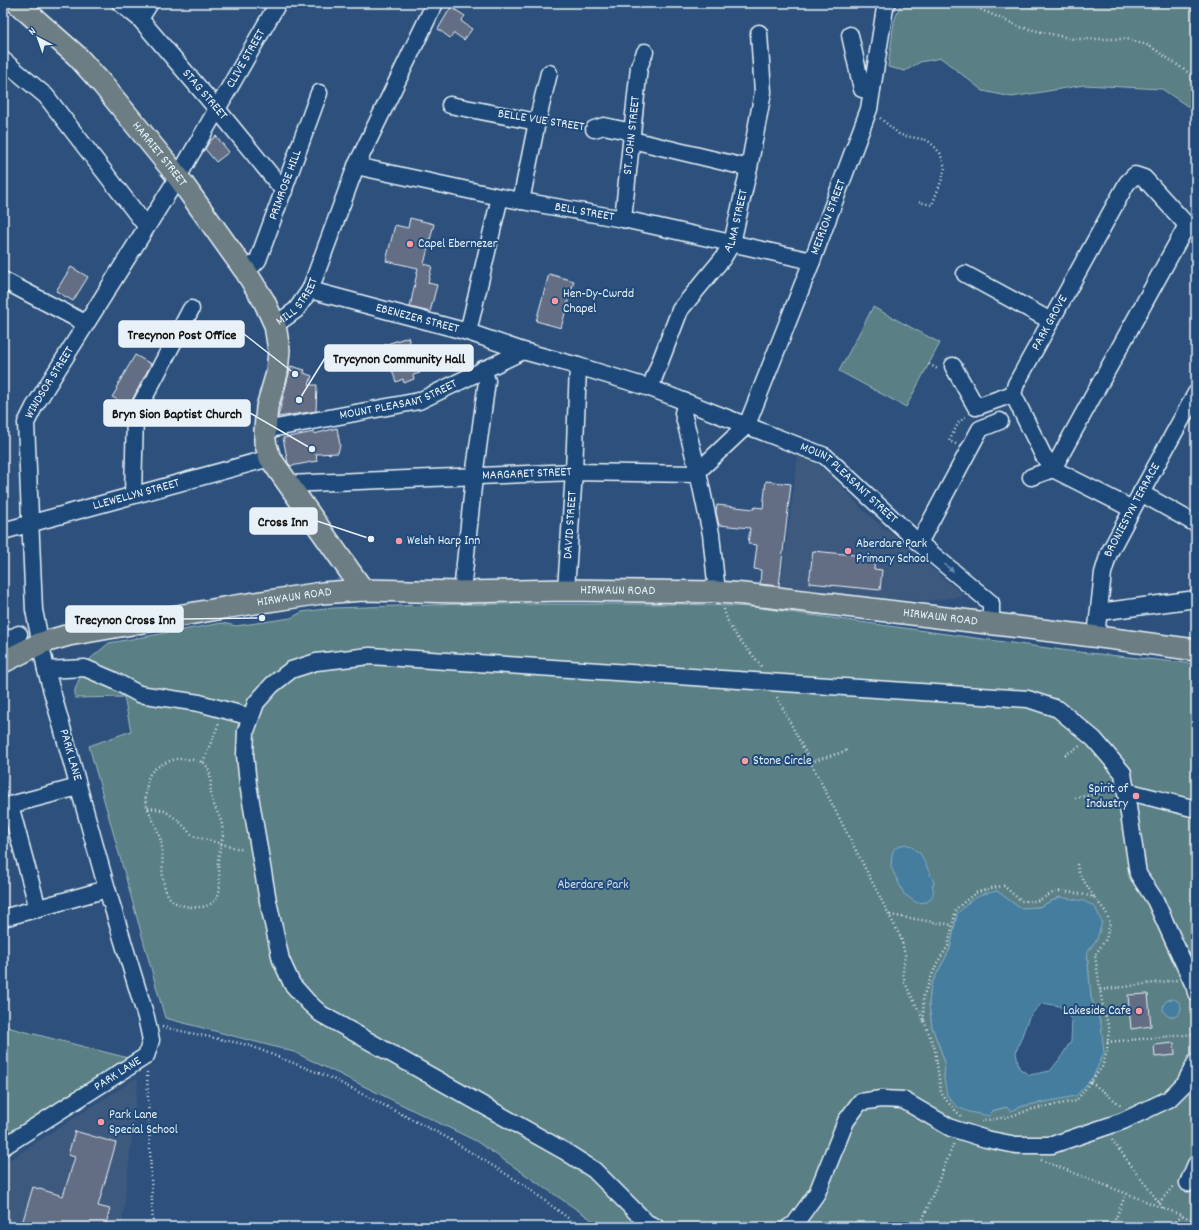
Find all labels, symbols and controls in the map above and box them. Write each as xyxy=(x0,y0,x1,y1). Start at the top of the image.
north arrow xyxy=(18,18,58,58)
text: N xyxy=(25,24,40,40)
street label: CLIVE STREET xyxy=(221,26,270,92)
street label: STAG STREET xyxy=(177,65,232,124)
street label: ST. JOHN STREET xyxy=(618,95,645,176)
street label: BELLE VUE STREET xyxy=(496,105,586,137)
street label: HARRIET STREET xyxy=(127,117,191,190)
street label: PRIMROSE HILL xyxy=(264,146,307,223)
street label: MEIRION STREET xyxy=(806,177,851,257)
street label: ALMA STREET xyxy=(719,188,753,256)
street label: BELL STREET xyxy=(553,197,616,227)
place label: Capel Ebernezer xyxy=(418,235,498,254)
marker: Capel Ebernezer xyxy=(405,239,415,249)
street label: MILL STREET xyxy=(272,275,323,331)
place label: Hen-Dy-Cwrdd Chapel xyxy=(563,285,634,319)
street label: PARK GROVE xyxy=(1027,292,1073,354)
marker: Hen-Dy-Cwrdd Chapel xyxy=(550,296,560,306)
street label: EBENEZER STREET xyxy=(373,298,461,339)
callout: Trecynon Post Office xyxy=(119,321,244,347)
text: Trecynon Post Office xyxy=(128,326,236,346)
street label: WINDSOR STREET xyxy=(20,343,79,422)
callout: Trycynon Community Hall xyxy=(325,345,473,371)
text: Trycynon Community Hall xyxy=(333,350,466,370)
street label: MOUNT PLEASANT STREET xyxy=(338,375,460,425)
callout: Bryn Sion Baptist Church xyxy=(104,400,250,426)
text: Bryn Sion Baptist Church xyxy=(112,405,243,425)
street label: MOUNT PLEASANT STREET xyxy=(797,438,902,528)
street label: BRONIESTYN TERRACE xyxy=(1099,459,1165,559)
street label: MARGARET STREET xyxy=(482,463,572,485)
street label: LLEWELLYN STREET xyxy=(91,474,182,516)
street label: DAVID STREET xyxy=(559,491,582,560)
callout: Cross Inn xyxy=(250,508,317,534)
text: Cross Inn xyxy=(258,513,309,533)
place label: Welsh Harp Inn xyxy=(407,532,480,551)
place label: Aberdare Park Primary School xyxy=(856,535,929,569)
marker: Welsh Harp Inn xyxy=(394,536,404,546)
marker: Aberdare Park Primary School xyxy=(843,546,853,556)
one-way arrow xyxy=(943,563,954,572)
street label: HIRWAUN ROAD xyxy=(580,581,656,601)
street label: HIRWAUN ROAD xyxy=(256,583,332,612)
street label: HIRWAUN ROAD xyxy=(902,603,979,631)
callout: Trecynon Cross Inn xyxy=(66,606,183,632)
text: Trecynon Cross Inn xyxy=(74,611,176,631)
street label: PARK LANE xyxy=(54,727,86,783)
place label: Stone Circle xyxy=(753,752,812,771)
marker: Stone Circle xyxy=(740,756,750,766)
place label: Spirit of Industry xyxy=(1086,780,1129,814)
marker: Spirit of Industry xyxy=(1131,791,1141,801)
park label: Aberdare Park xyxy=(557,876,629,895)
place label: Lakeside Cafe xyxy=(1063,1002,1131,1021)
marker: Lakeside Cafe xyxy=(1134,1006,1144,1016)
street label: PARK LANE xyxy=(90,1052,145,1096)
place label: Park Lane Special School xyxy=(109,1106,178,1140)
marker: Park Lane Special School xyxy=(96,1117,106,1127)

